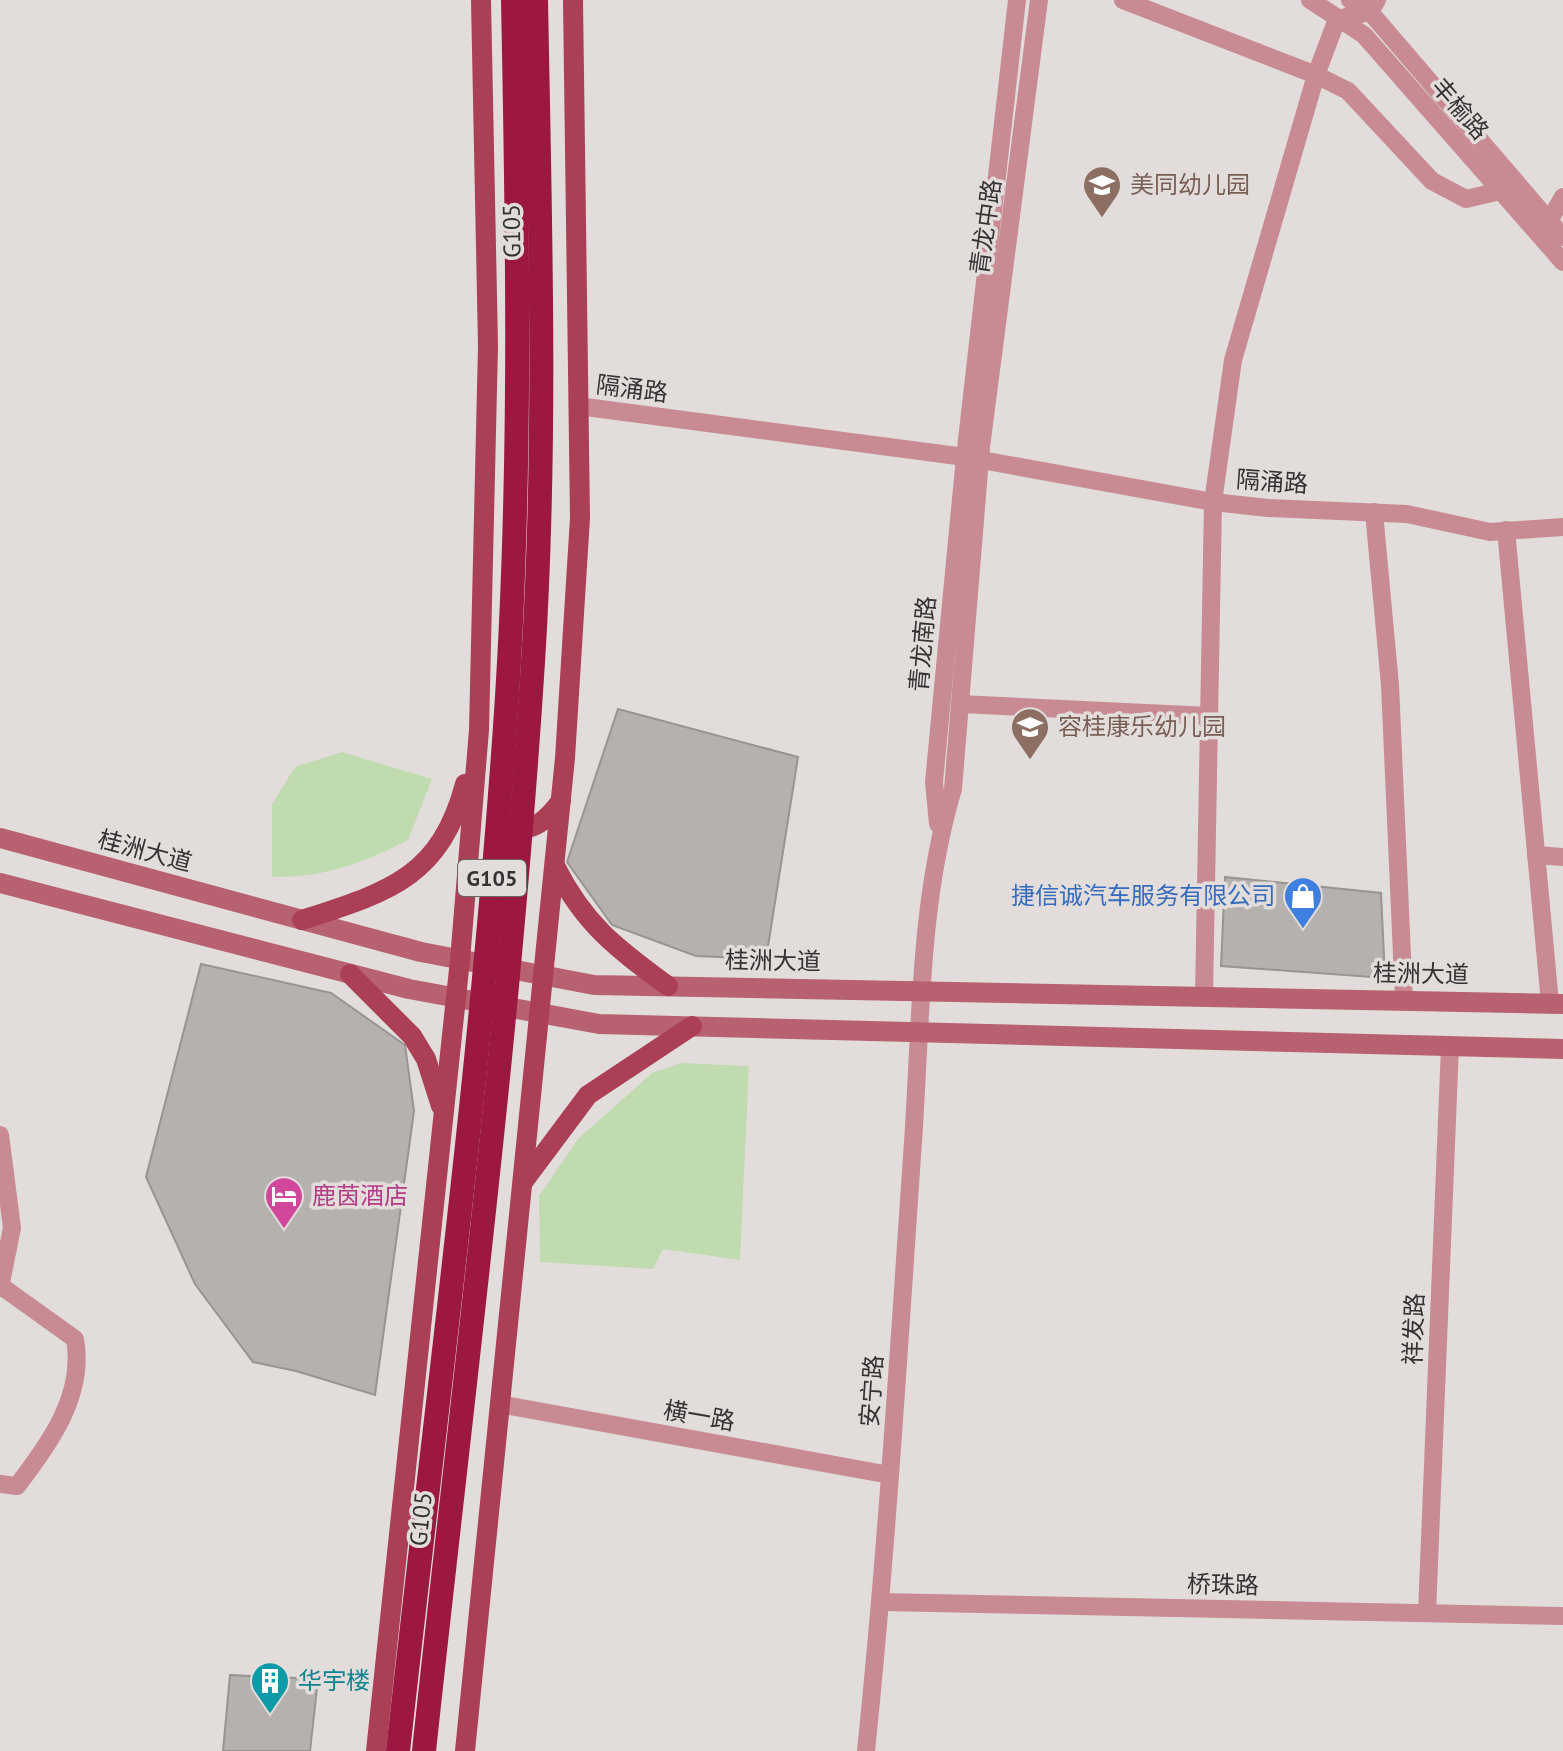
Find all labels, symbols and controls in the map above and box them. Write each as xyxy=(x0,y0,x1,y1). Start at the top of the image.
street label: 丰榆路 xyxy=(1425,71,1496,146)
school or university icon: 美同幼儿园 xyxy=(1081,164,1123,219)
place label: 美同幼儿园 xyxy=(1130,169,1250,200)
street label: 青龙中路 xyxy=(963,177,1008,277)
street label: G105 xyxy=(496,204,527,258)
street label: 隔涌路 xyxy=(594,369,670,408)
street label: 隔涌路 xyxy=(1235,464,1309,499)
street label: 青龙南路 xyxy=(903,595,942,693)
school or university icon: 容桂康乐幼儿园 xyxy=(1009,706,1051,761)
place label: 容桂康乐幼儿园 xyxy=(1058,711,1226,742)
street label: 桂洲大道 xyxy=(95,823,196,878)
road number: G105 xyxy=(458,860,526,896)
shop icon: 捷信诚汽车服务有限公司 xyxy=(1282,875,1324,930)
place label: 捷信诚汽车服务有限公司 xyxy=(1011,880,1275,911)
street label: 桂洲大道 xyxy=(725,944,821,977)
street label: 桂洲大道 xyxy=(1373,957,1469,990)
hotel icon: 鹿茵酒店 xyxy=(263,1175,305,1230)
place label: 鹿茵酒店 xyxy=(312,1180,408,1211)
street label: 祥发路 xyxy=(1397,1292,1430,1366)
street label: 安宁路 xyxy=(854,1354,889,1428)
street label: 横一路 xyxy=(661,1394,737,1437)
street label: G105 xyxy=(402,1491,439,1547)
street label: 桥珠路 xyxy=(1187,1568,1259,1601)
building icon: 华宇楼 xyxy=(249,1660,291,1715)
place label: 华宇楼 xyxy=(298,1665,370,1696)

